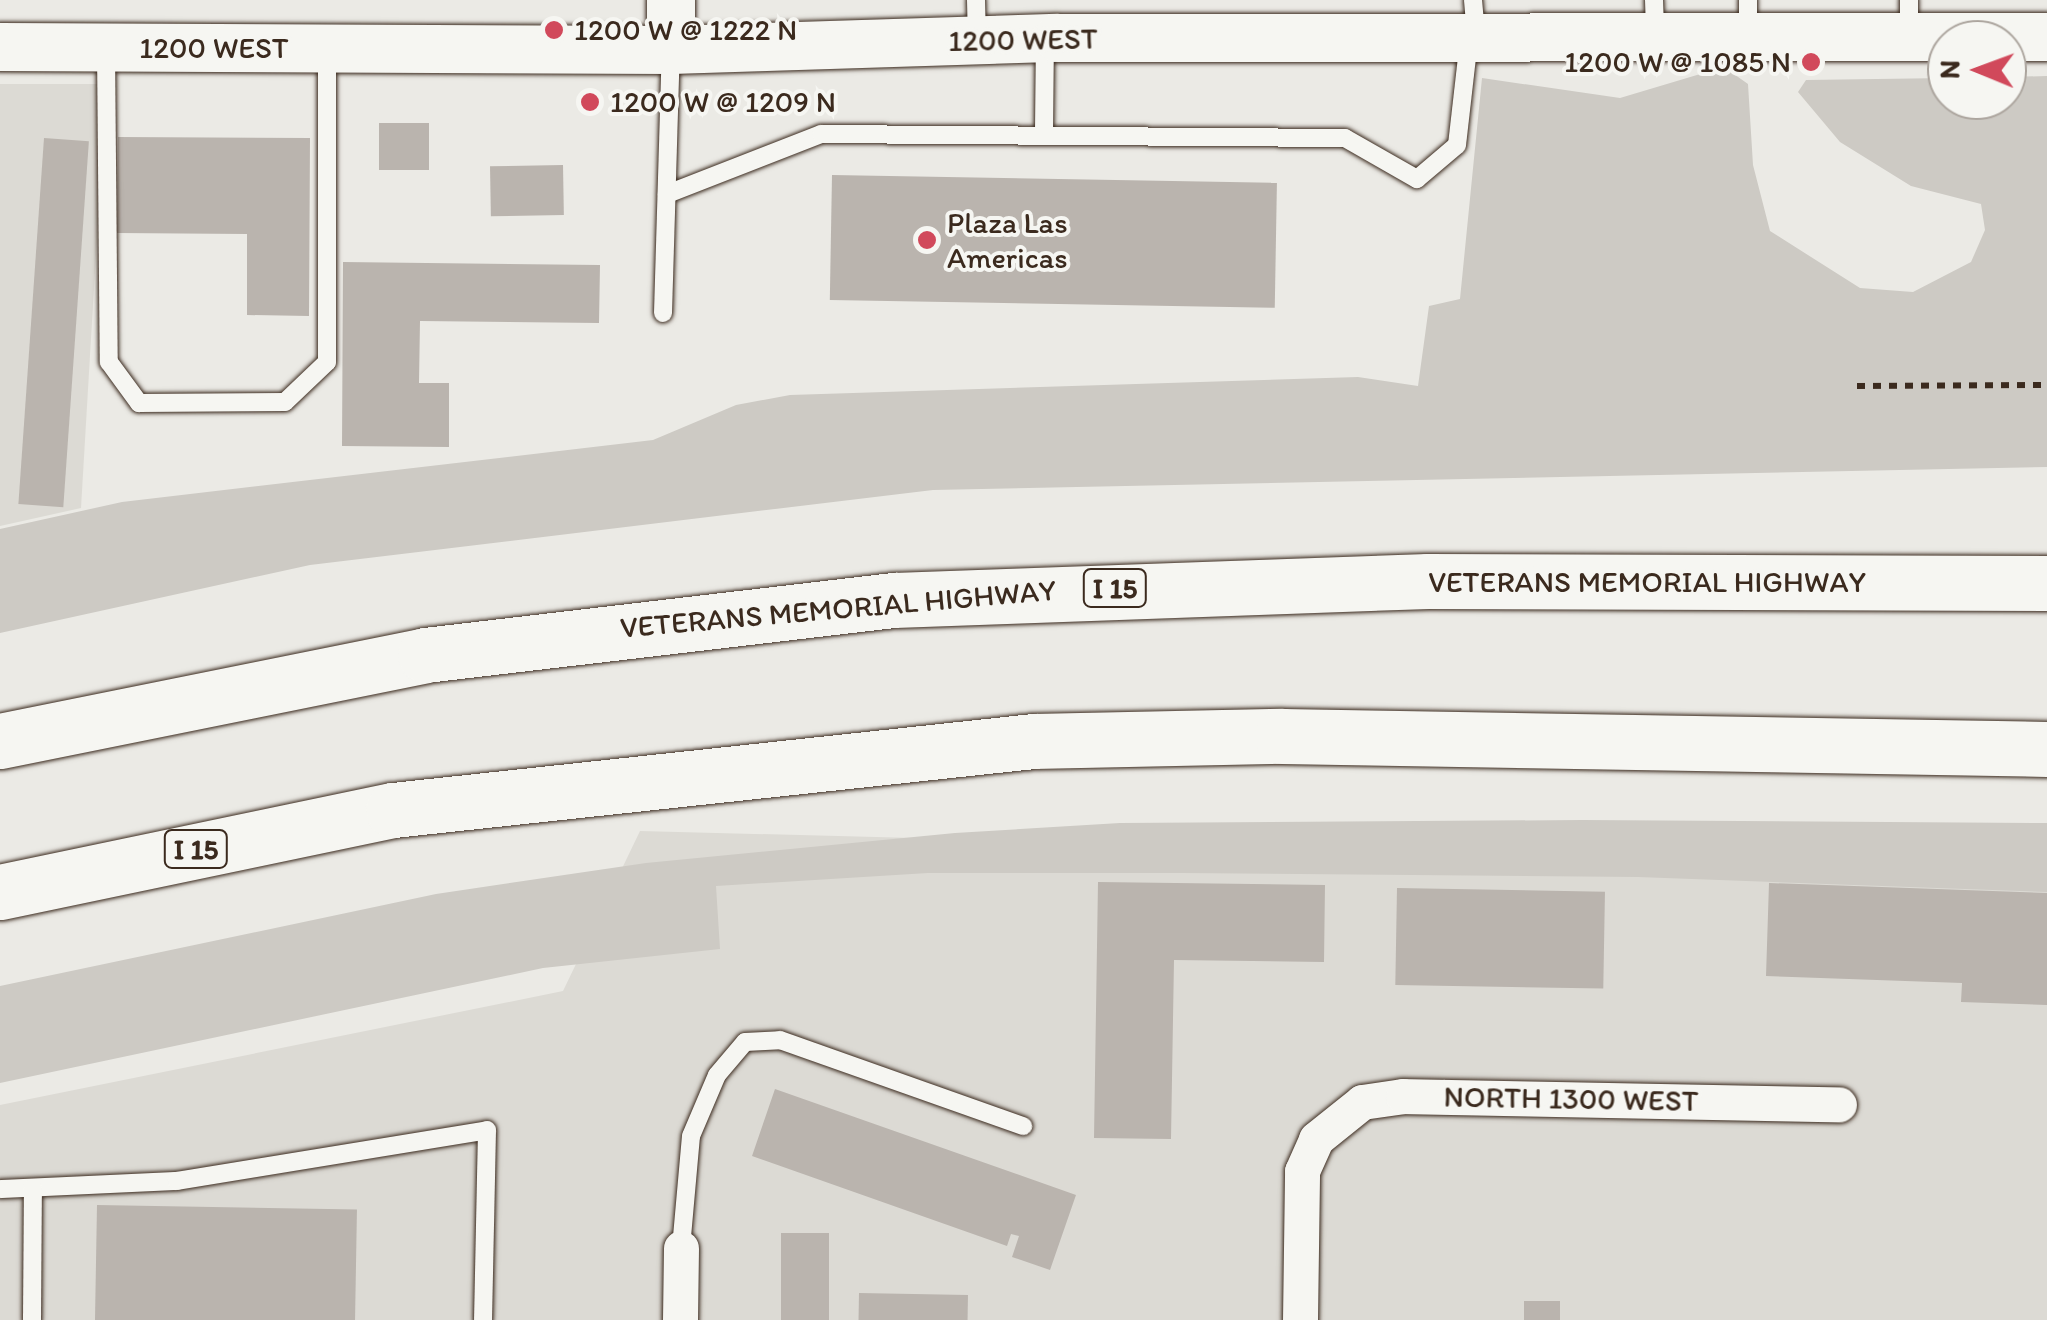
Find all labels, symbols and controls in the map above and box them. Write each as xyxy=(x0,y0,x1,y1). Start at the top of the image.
place label: 1200 W @ 1222 N xyxy=(574,12,797,48)
marker: 1200 W @ 1222 N xyxy=(543,19,565,41)
north arrow xyxy=(1927,20,2027,120)
street label: 1200 WEST xyxy=(948,21,1098,59)
street label: 1200 WEST xyxy=(139,30,289,66)
place label: 1200 W @ 1085 N xyxy=(1564,44,1791,80)
marker: 1200 W @ 1085 N xyxy=(1800,51,1822,73)
text: N xyxy=(1932,60,1966,79)
place label: 1200 W @ 1209 N xyxy=(610,84,836,120)
marker: 1200 W @ 1209 N xyxy=(579,91,601,113)
place label: Plaza Las Americas xyxy=(947,205,1068,276)
marker: Plaza Las Americas xyxy=(916,229,938,251)
street label: VETERANS MEMORIAL HIGHWAY xyxy=(1426,564,1868,600)
road number: I 15 xyxy=(1082,565,1148,611)
street label: VETERANS MEMORIAL HIGHWAY xyxy=(617,572,1059,646)
road number: I 15 xyxy=(164,826,228,872)
street label: NORTH 1300 WEST xyxy=(1443,1079,1699,1119)

